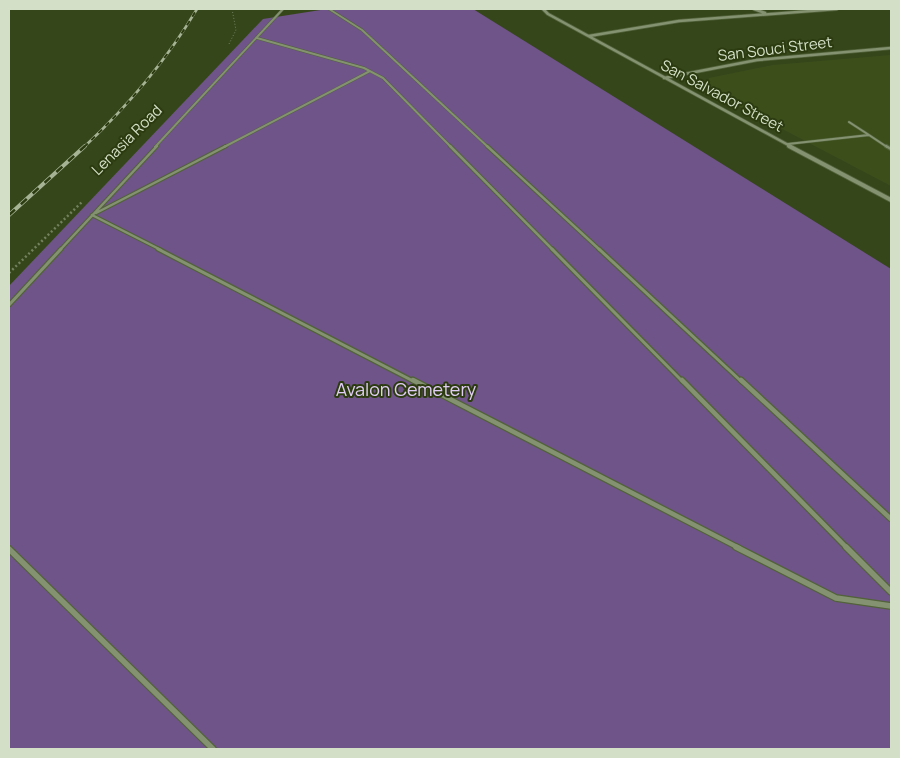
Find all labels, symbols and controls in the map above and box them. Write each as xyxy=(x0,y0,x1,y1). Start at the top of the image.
street label: San Souci Street xyxy=(717,31,833,66)
street label: San Salvador Street xyxy=(657,54,787,137)
street label: Lenasia Road xyxy=(87,100,166,179)
park label: Avalon Cemetery xyxy=(336,377,477,401)

